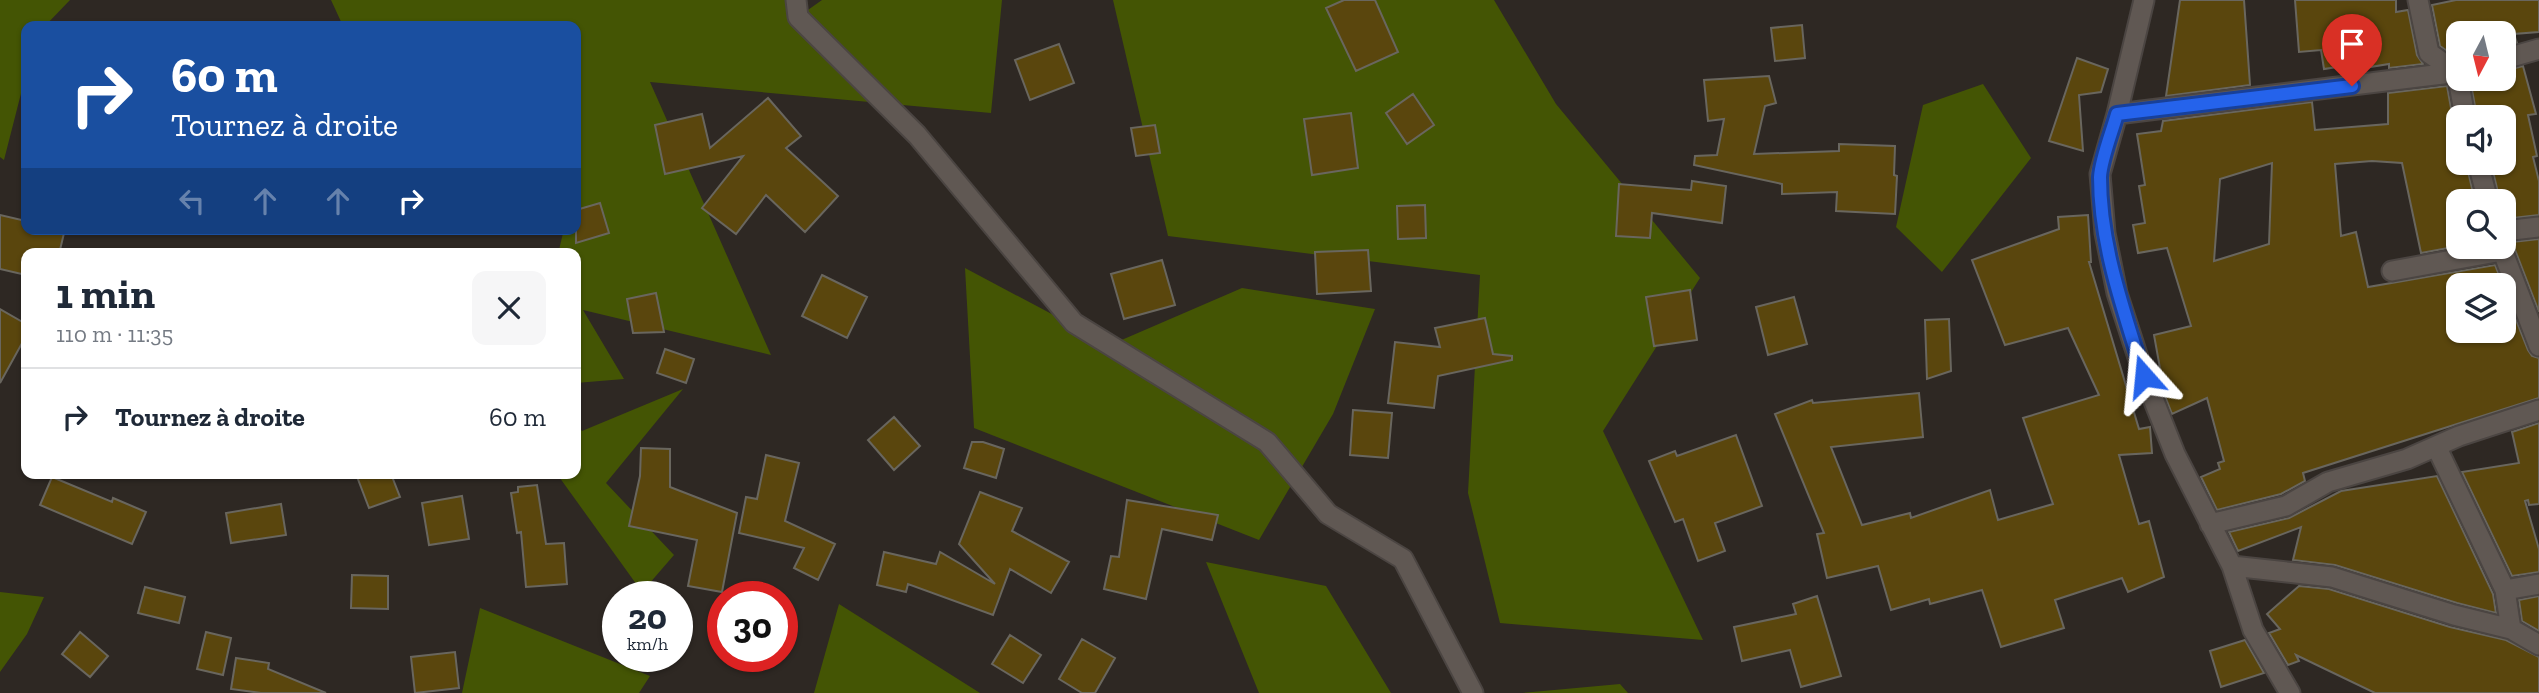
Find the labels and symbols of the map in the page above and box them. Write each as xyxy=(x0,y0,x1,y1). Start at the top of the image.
pin xyxy=(2322,14,2382,86)
north arrow xyxy=(2446,21,2516,91)
position arrow xyxy=(2107,339,2181,413)
speed limit sign: 30 xyxy=(707,581,798,672)

